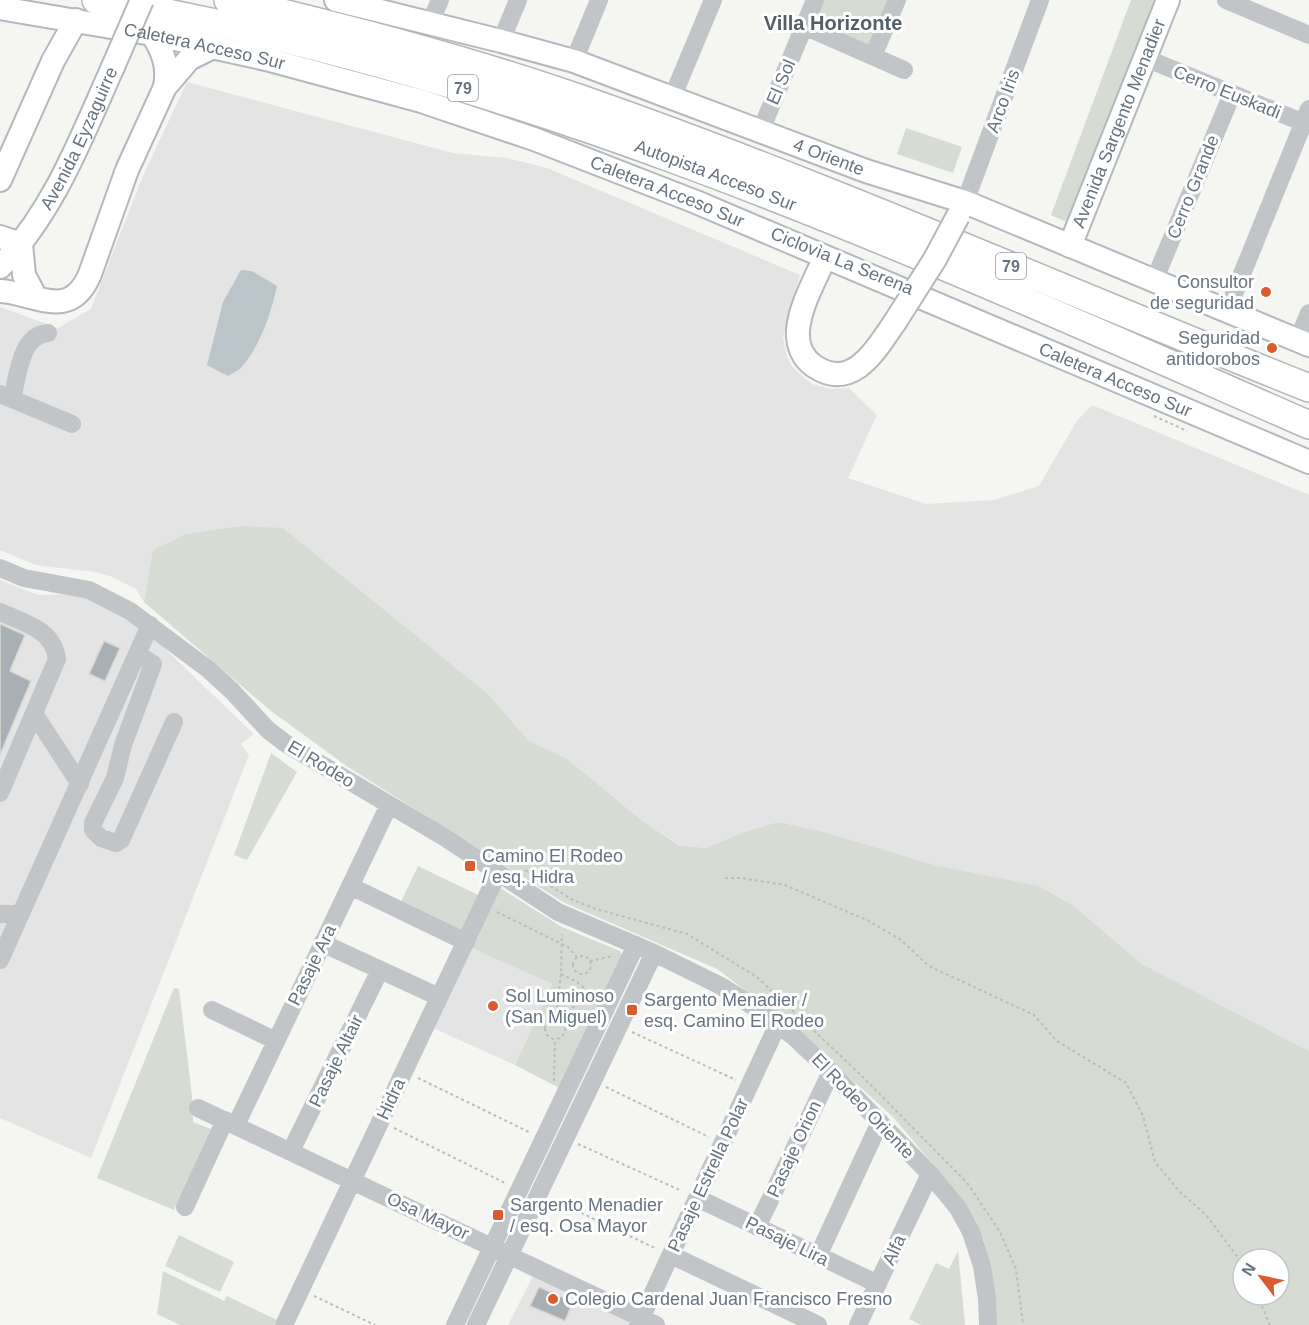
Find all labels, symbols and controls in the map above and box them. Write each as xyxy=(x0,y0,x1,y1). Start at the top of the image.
district label: Villa Horizonte xyxy=(764,12,902,34)
street label: Avenida Sargento Menadier xyxy=(1068,16,1169,231)
street label: Caletera Acceso Sur xyxy=(122,19,287,74)
street label: El Sol xyxy=(763,56,799,108)
street label: Cerro Euskadi xyxy=(1170,61,1284,123)
street label: Avenida Eyzaguirre xyxy=(36,64,122,213)
street label: Arco Iris xyxy=(982,67,1024,135)
road number: 79 xyxy=(448,75,478,101)
street label: Cerro Grande xyxy=(1163,132,1223,242)
street label: 4 Oriente xyxy=(791,135,867,179)
street label: Autopista Acceso Sur xyxy=(632,136,799,215)
street label: Caletera Acceso Sur xyxy=(587,152,747,231)
street label: Ciclovìa La Serena xyxy=(768,223,917,299)
road number: 79 xyxy=(996,253,1026,279)
place label: Consultor de seguridad xyxy=(1150,272,1254,313)
marker: Consultor de seguridad xyxy=(1259,285,1273,299)
place label: Seguridad antidorobos xyxy=(1166,328,1260,369)
street label: Caletera Acceso Sur xyxy=(1036,339,1195,421)
marker: Seguridad antidorobos xyxy=(1265,341,1279,355)
street label: El Rodeo xyxy=(284,736,358,792)
place label: Camino El Rodeo / esq. Hidra xyxy=(482,846,623,887)
marker: Camino El Rodeo / esq. Hidra xyxy=(463,859,477,873)
street label: Pasaje Ara xyxy=(284,921,341,1009)
place label: Sol Luminoso (San Miguel) xyxy=(505,986,614,1027)
place label: Sargento Menadier / esq. Camino El Rodeo xyxy=(644,990,824,1031)
marker: Sol Luminoso (San Miguel) xyxy=(486,999,500,1013)
marker: Sargento Menadier / esq. Camino El Rodeo xyxy=(625,1003,639,1017)
street label: Pasaje Altair xyxy=(305,1012,367,1110)
street label: El Rodeo Oriente xyxy=(808,1049,918,1163)
street label: Hidra xyxy=(373,1074,410,1123)
street label: Pasaje Estrella Polar xyxy=(664,1095,752,1255)
street label: Pasaje Orion xyxy=(763,1098,825,1200)
street label: Osa Mayor xyxy=(384,1188,472,1244)
place label: Sargento Menadier / esq. Osa Mayor xyxy=(510,1195,663,1236)
marker: Sargento Menadier / esq. Osa Mayor xyxy=(491,1208,505,1222)
street label: Pasaje Lira xyxy=(742,1212,833,1270)
street label: Alfa xyxy=(878,1231,910,1268)
north arrow xyxy=(1231,1247,1291,1307)
text: N xyxy=(1238,1260,1259,1279)
place label: Colegio Cardenal Juan Francisco Fresno xyxy=(565,1289,892,1309)
marker: Colegio Cardenal Juan Francisco Fresno xyxy=(546,1292,560,1306)

